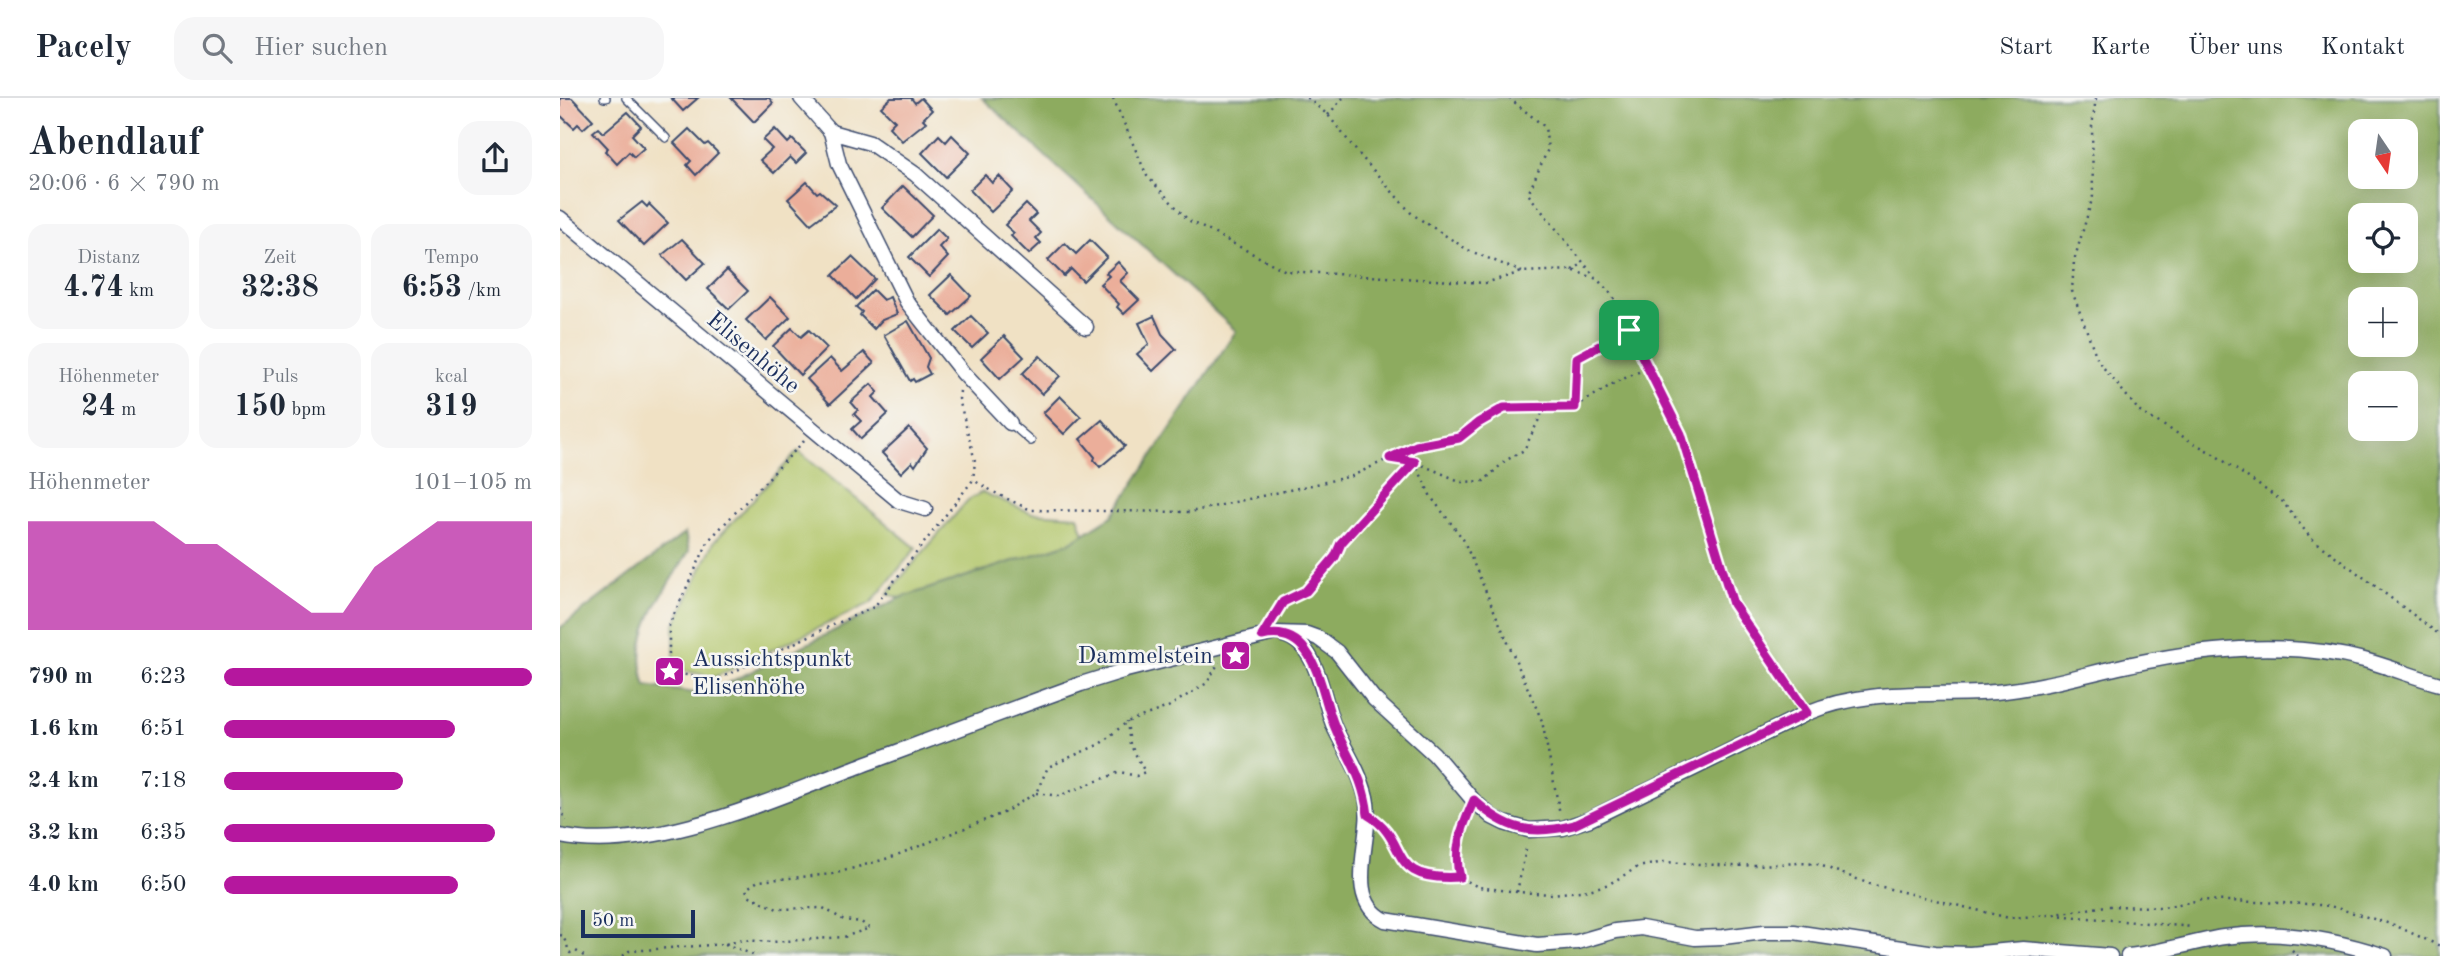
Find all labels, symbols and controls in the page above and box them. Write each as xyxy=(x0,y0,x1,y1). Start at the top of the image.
search box xyxy=(174,17,664,80)
icon: search xyxy=(198,29,236,67)
text: Pacely xyxy=(35,32,132,65)
text: Hier suchen xyxy=(254,35,388,61)
text: Start xyxy=(1999,36,2053,60)
text: Karte xyxy=(2091,36,2150,60)
text: Über uns xyxy=(2188,36,2283,60)
text: Kontakt xyxy=(2321,36,2405,60)
north arrow xyxy=(2348,119,2418,189)
map controls xyxy=(2348,119,2418,441)
button: share xyxy=(458,121,532,195)
text: Abendlauf xyxy=(28,125,201,163)
text: 20:06 · 6 × 790 m xyxy=(28,172,220,195)
button: locate xyxy=(2348,203,2418,273)
text: Distanz xyxy=(77,249,140,268)
text: Zeit xyxy=(264,249,296,268)
text: Tempo xyxy=(424,249,479,268)
text: 4.74 xyxy=(63,273,124,303)
text: 32:38 xyxy=(241,273,319,303)
text: 6:53 xyxy=(402,273,462,303)
text: km xyxy=(124,282,154,301)
text: /km xyxy=(462,282,501,301)
button: + xyxy=(2348,287,2418,357)
pin xyxy=(1599,300,1659,360)
street label: Elisenhöhe xyxy=(702,308,804,399)
icon: arrive xyxy=(1610,311,1648,349)
text: Höhenmeter xyxy=(58,368,159,387)
text: Puls xyxy=(262,368,298,387)
text: kcal xyxy=(435,368,468,387)
button: − xyxy=(2348,371,2418,441)
text: 24 xyxy=(81,392,116,422)
text: 150 xyxy=(234,392,286,422)
text: 319 xyxy=(425,392,477,422)
text: m xyxy=(116,401,136,420)
text: bpm xyxy=(286,401,326,420)
text: Höhenmeter xyxy=(28,471,150,494)
text: 101–105 m xyxy=(413,471,532,494)
place icon: Dammelstein xyxy=(1219,638,1253,672)
place label: Dammelstein xyxy=(1077,645,1213,669)
place label: Aussichtspunkt Elisenhöhe xyxy=(692,648,852,700)
place icon: Aussichtspunkt Elisenhöhe xyxy=(652,655,686,689)
text: 790 m xyxy=(28,665,93,688)
text: 6:23 xyxy=(140,665,186,688)
text: 1.6 km xyxy=(28,717,99,740)
text: 6:51 xyxy=(140,717,186,740)
text: 2.4 km xyxy=(28,769,99,792)
text: 7:18 xyxy=(140,769,186,792)
text: 3.2 km xyxy=(28,821,99,844)
text: 6:35 xyxy=(140,821,186,844)
text: 4.0 km xyxy=(28,873,99,896)
text: 6:50 xyxy=(140,873,186,896)
scale bar xyxy=(581,907,695,939)
text: 50 m xyxy=(592,912,634,931)

